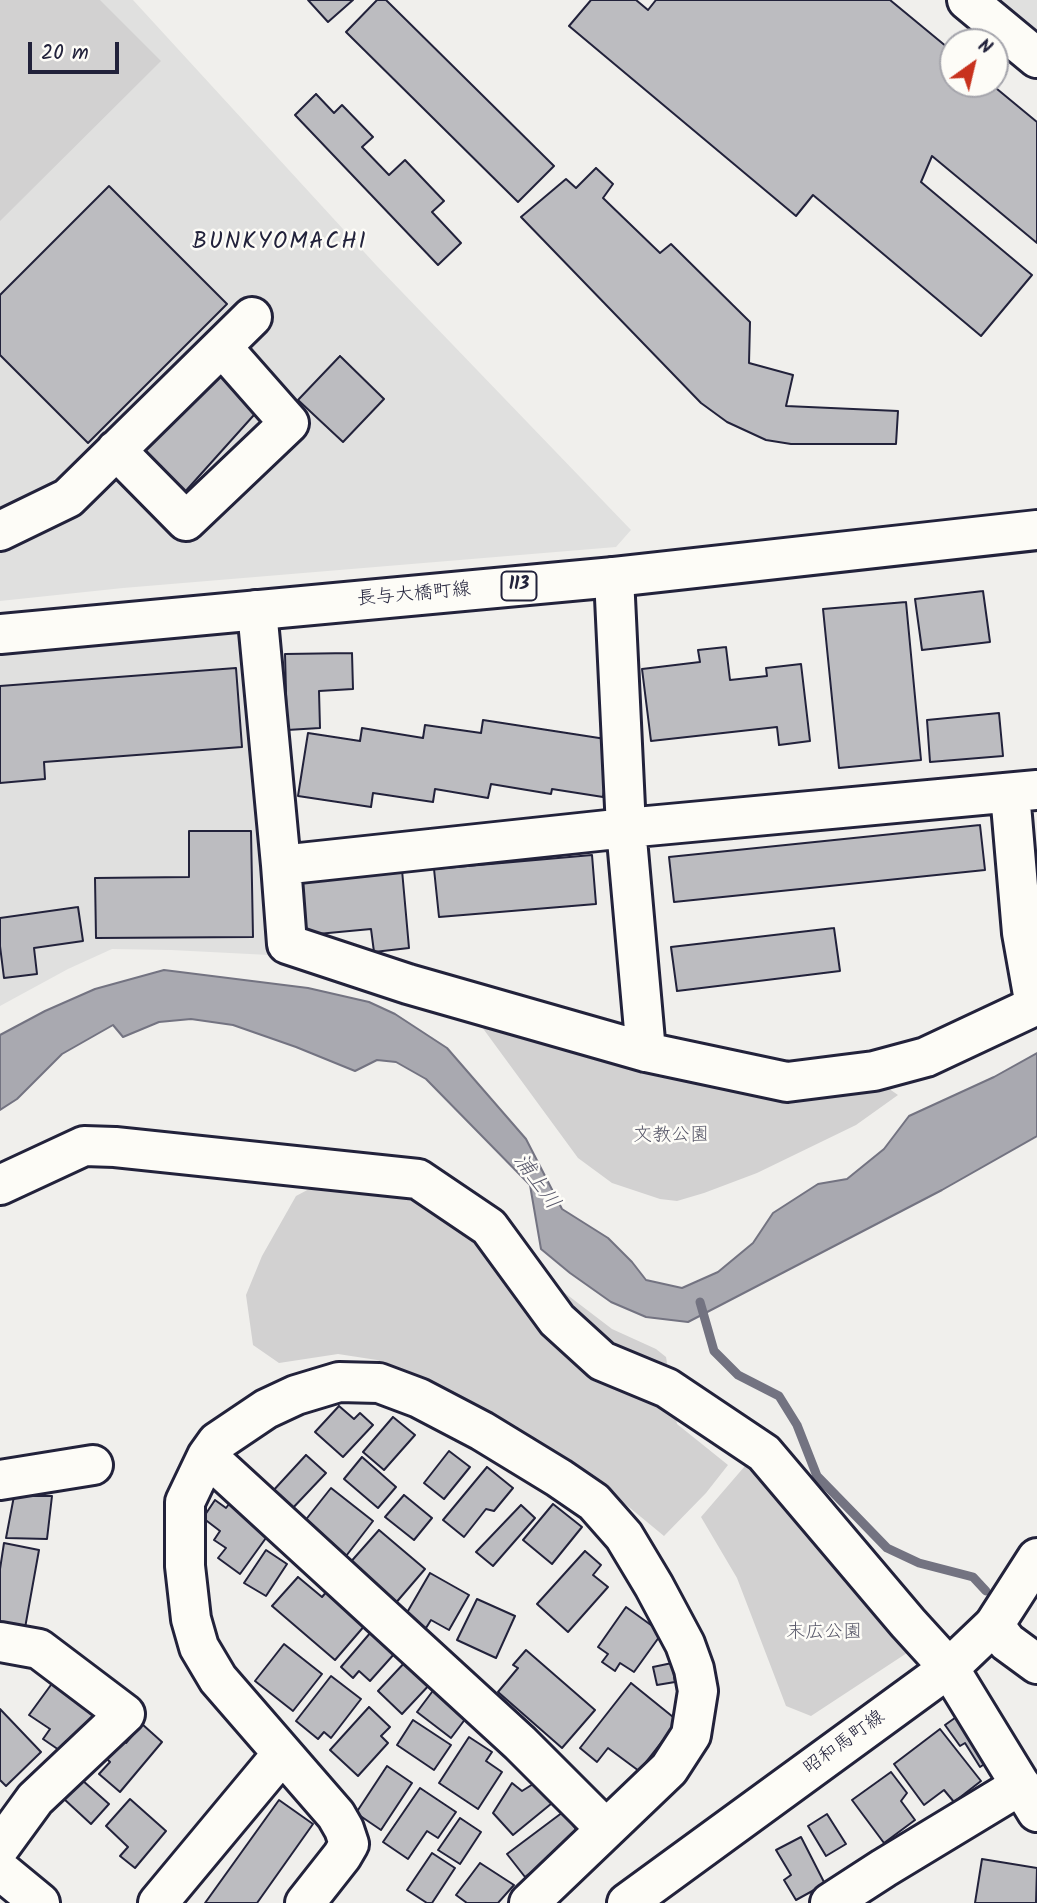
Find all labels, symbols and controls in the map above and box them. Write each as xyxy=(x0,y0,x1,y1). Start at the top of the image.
scale bar xyxy=(32,28,122,72)
north arrow xyxy=(939,28,1009,98)
text: N xyxy=(971,31,998,63)
text: 20 m xyxy=(41,37,89,70)
district label: BUNKYOMACHI xyxy=(194,230,366,258)
road number: 113 xyxy=(502,572,536,600)
street label: 長与大橋町線 xyxy=(356,580,472,612)
park label: 文教公園 xyxy=(633,1126,709,1148)
water label: 浦上川 xyxy=(506,1150,564,1216)
park label: 末広公園 xyxy=(786,1623,862,1645)
street label: 昭和馬町線 xyxy=(800,1707,890,1781)

